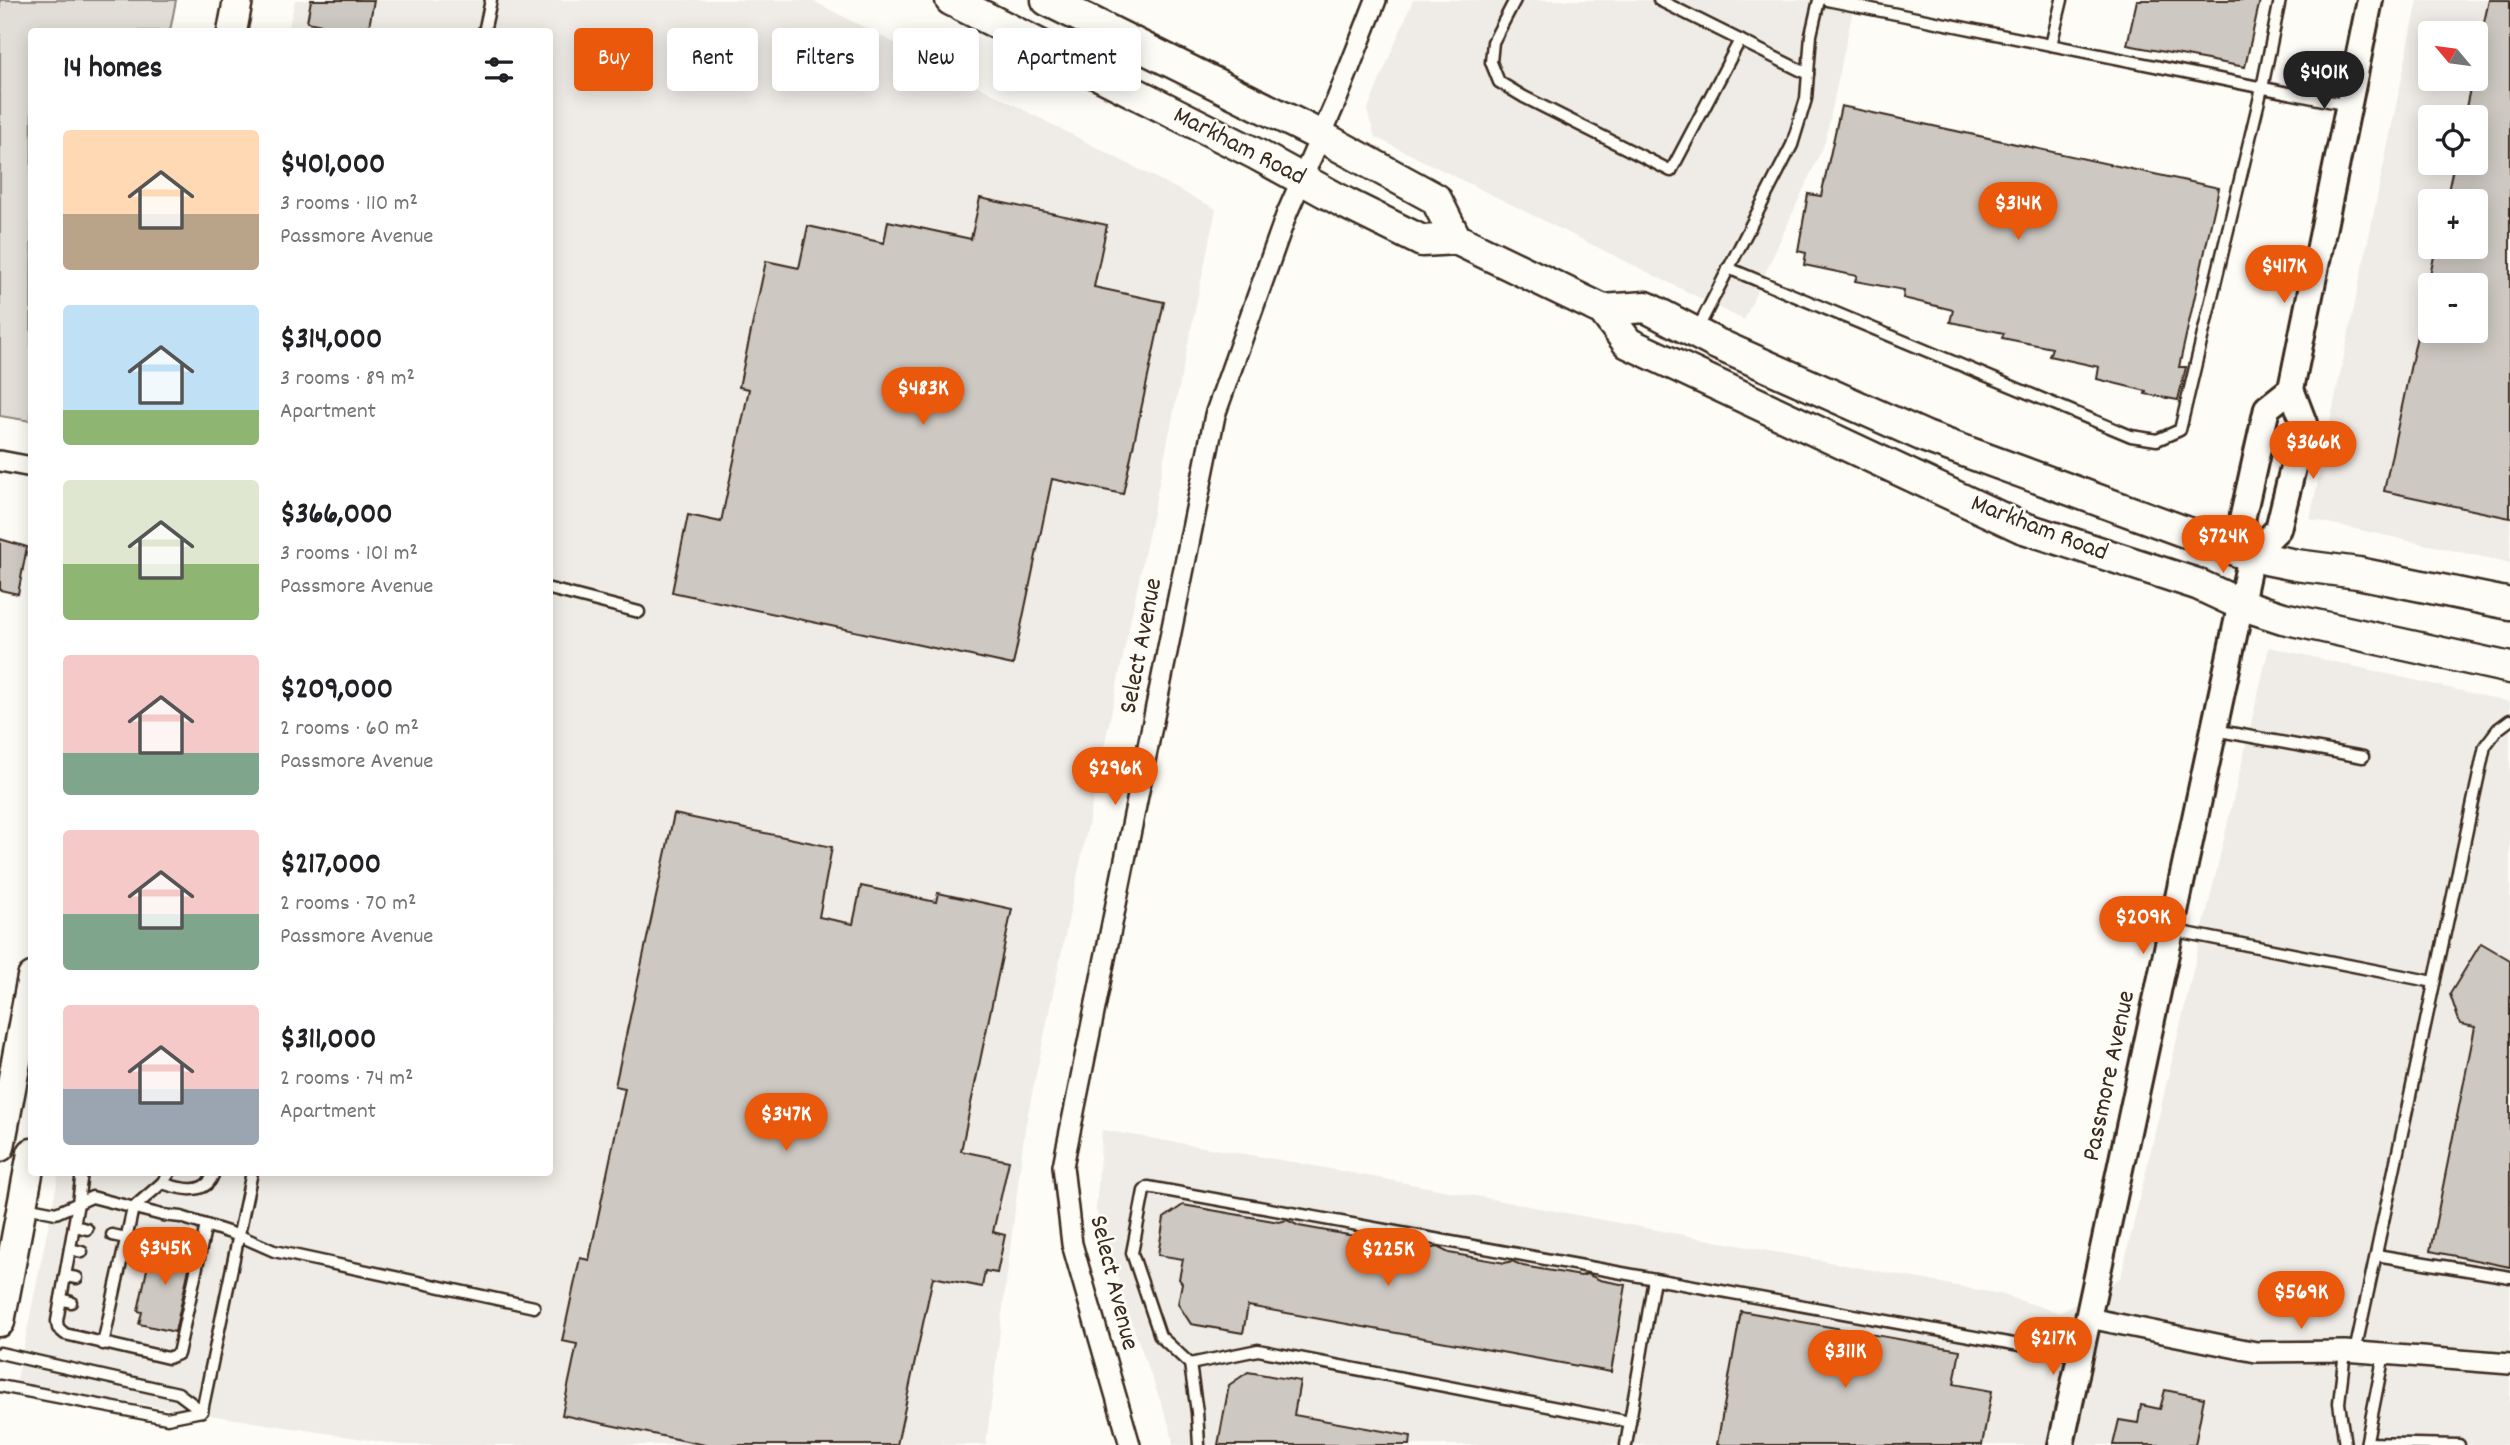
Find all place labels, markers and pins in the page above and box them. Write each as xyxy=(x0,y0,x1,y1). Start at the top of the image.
pin: $401K xyxy=(2275,52,2373,111)
pin: $314K xyxy=(1969,182,2067,242)
pin: $417K xyxy=(2235,246,2333,305)
pin: $483K xyxy=(874,368,972,427)
pin: $366K xyxy=(2264,421,2362,481)
pin: $724K xyxy=(2174,516,2272,575)
pin: $296K xyxy=(1066,748,1164,807)
pin: $209K xyxy=(2094,897,2192,956)
pin: $347K xyxy=(737,1094,835,1153)
pin: $345K xyxy=(116,1228,214,1287)
pin: $225K xyxy=(1339,1228,1437,1288)
pin: $569K xyxy=(2252,1272,2350,1331)
pin: $217K xyxy=(2004,1318,2102,1377)
pin: $311K xyxy=(1796,1330,1894,1390)

